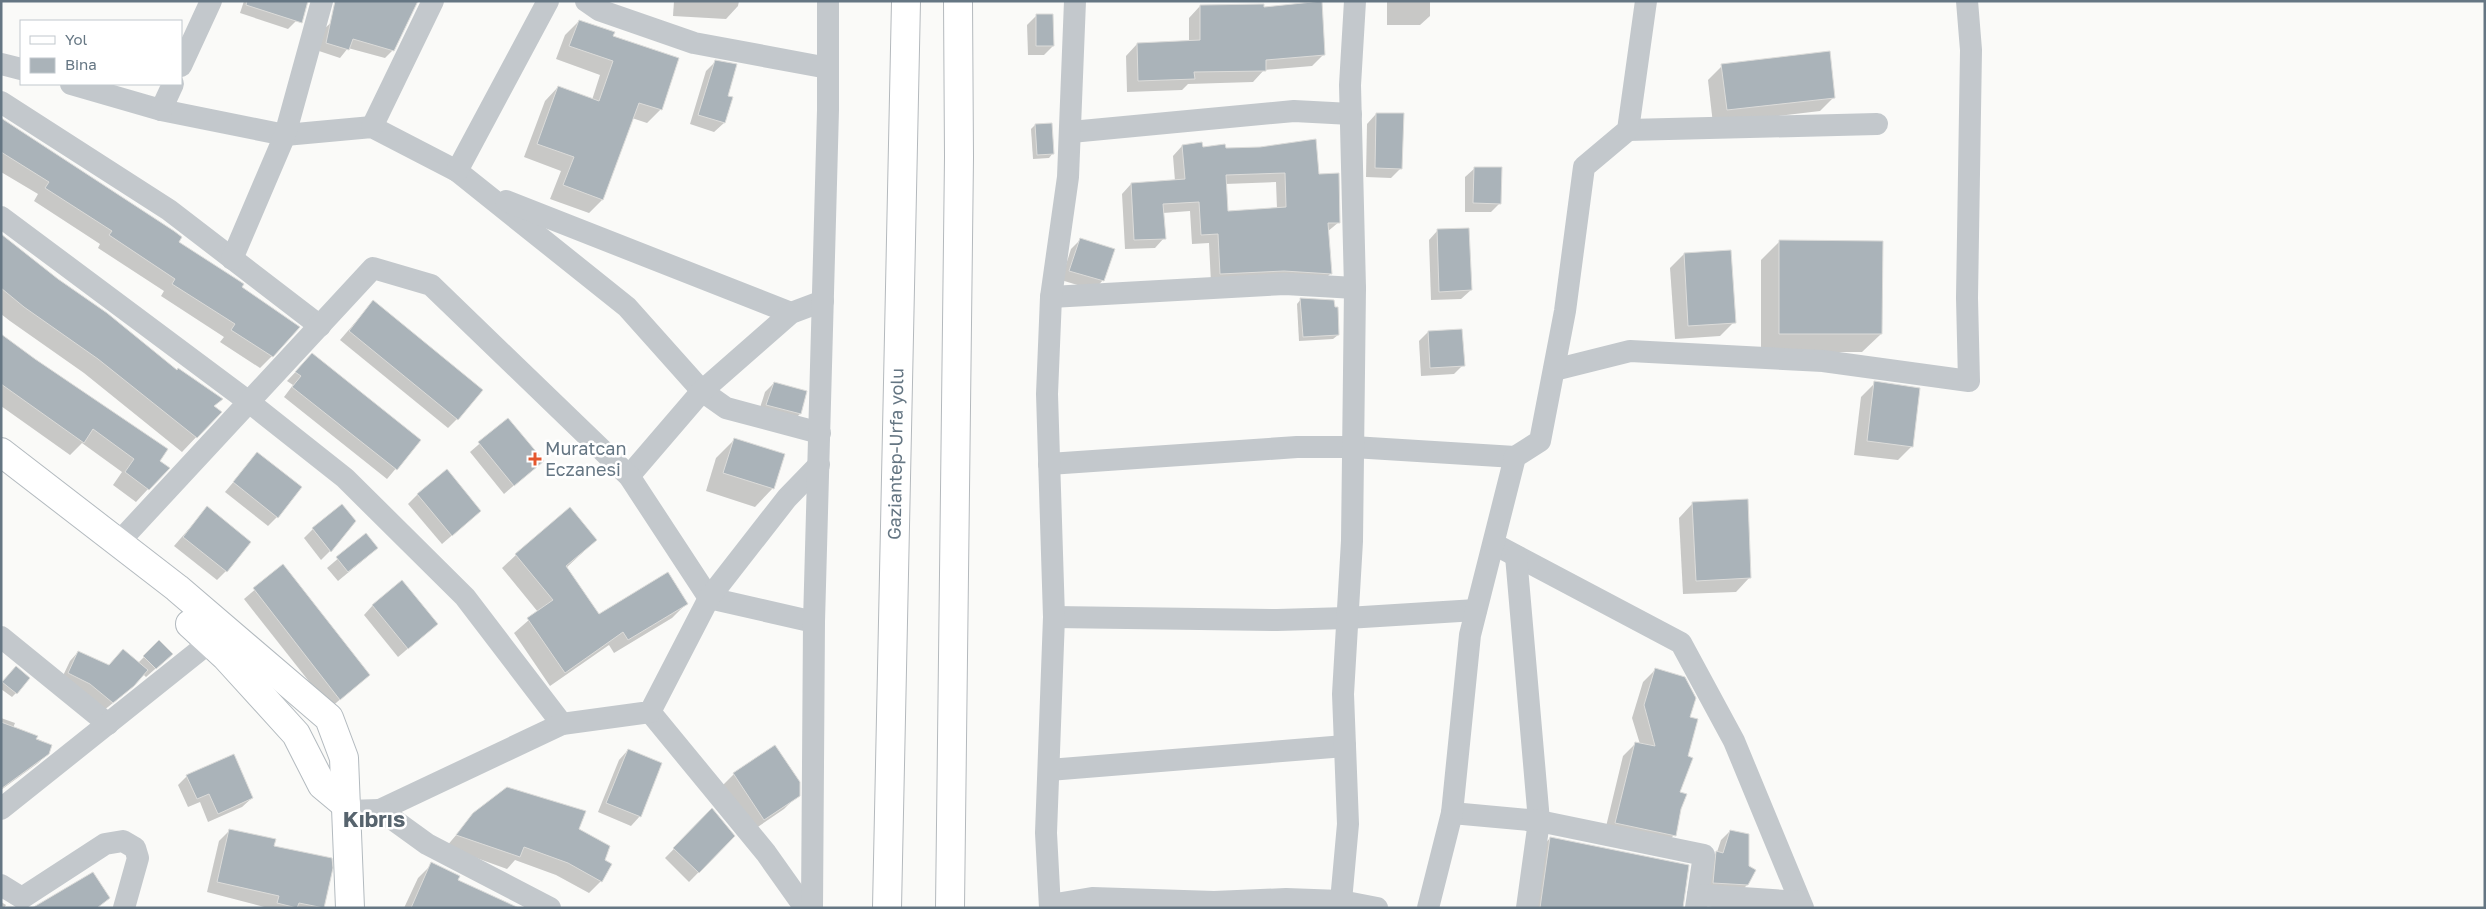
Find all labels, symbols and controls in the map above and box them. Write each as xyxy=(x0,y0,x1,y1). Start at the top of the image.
legend xyxy=(20,20,182,85)
text: Yol xyxy=(65,30,87,48)
text: Bina xyxy=(65,55,97,73)
street label: Gaziantep-Urfa yolu xyxy=(883,368,907,540)
place label: Muratcan Eczanesi xyxy=(545,437,626,480)
marker: Muratcan Eczanesi xyxy=(529,453,541,465)
district label: Kıbrıs xyxy=(343,805,405,832)

